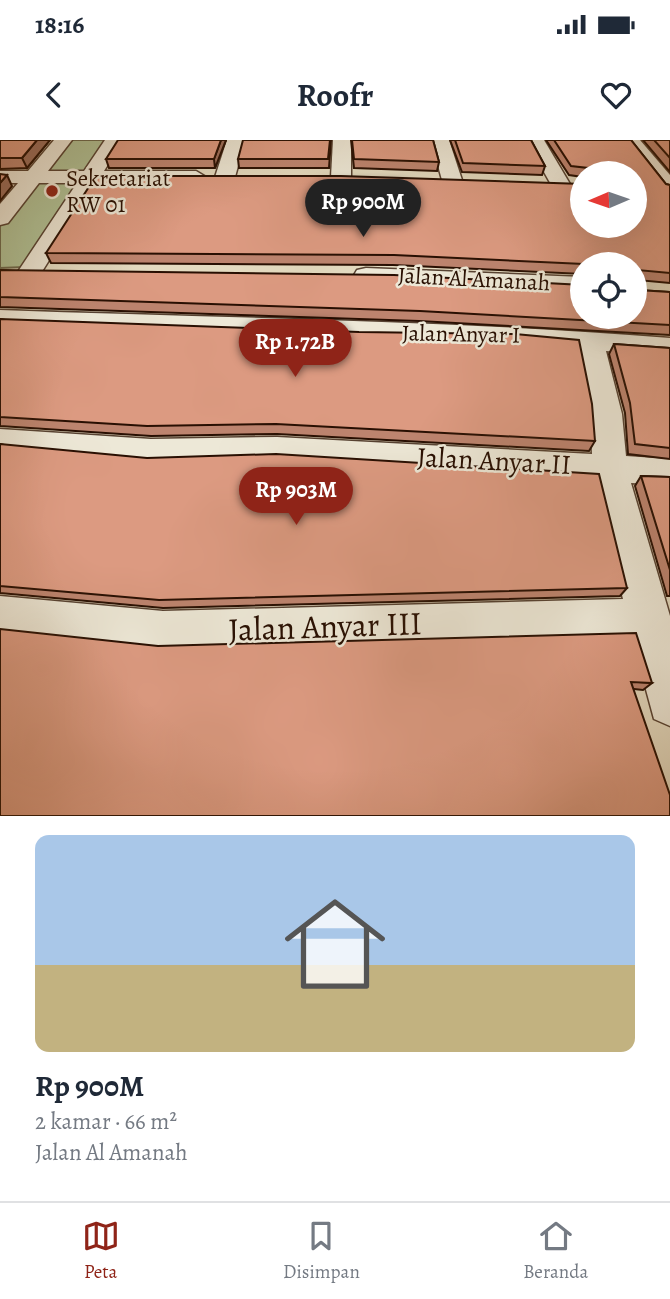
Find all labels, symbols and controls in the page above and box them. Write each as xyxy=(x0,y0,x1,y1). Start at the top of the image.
text: 18:16 xyxy=(35,7,84,42)
text: Roofr xyxy=(297,73,373,117)
icon: back xyxy=(35,76,73,114)
icon: heart xyxy=(597,76,635,114)
north arrow xyxy=(570,161,648,238)
map controls xyxy=(570,161,647,329)
place label: Sekretariat RW 01 xyxy=(66,163,171,220)
pin: Rp 900M xyxy=(298,180,428,239)
marker: Sekretariat RW 01 xyxy=(44,183,60,199)
text: Rp 900M xyxy=(321,186,405,217)
button: locate xyxy=(570,252,647,329)
street label: Jalan Al Amanah xyxy=(397,260,551,298)
street label: Jalan Anyar I xyxy=(402,317,520,351)
pin: Rp 1.72B xyxy=(223,320,367,379)
text: Rp 1.72B xyxy=(255,326,335,357)
street label: Jalan Anyar II xyxy=(416,438,572,484)
pin: Rp 903M xyxy=(231,468,361,527)
text: Rp 903M xyxy=(255,474,337,505)
street label: Jalan Anyar III xyxy=(227,600,423,652)
icon: home xyxy=(272,881,398,1007)
text: Rp 900M xyxy=(35,1066,144,1106)
text: 2 kamar · 66 m² xyxy=(35,1106,177,1137)
text: Jalan Al Amanah xyxy=(35,1137,188,1168)
tab: Peta xyxy=(82,1217,120,1285)
tab: Disimpan xyxy=(283,1217,360,1285)
tab: Beranda xyxy=(523,1217,588,1285)

